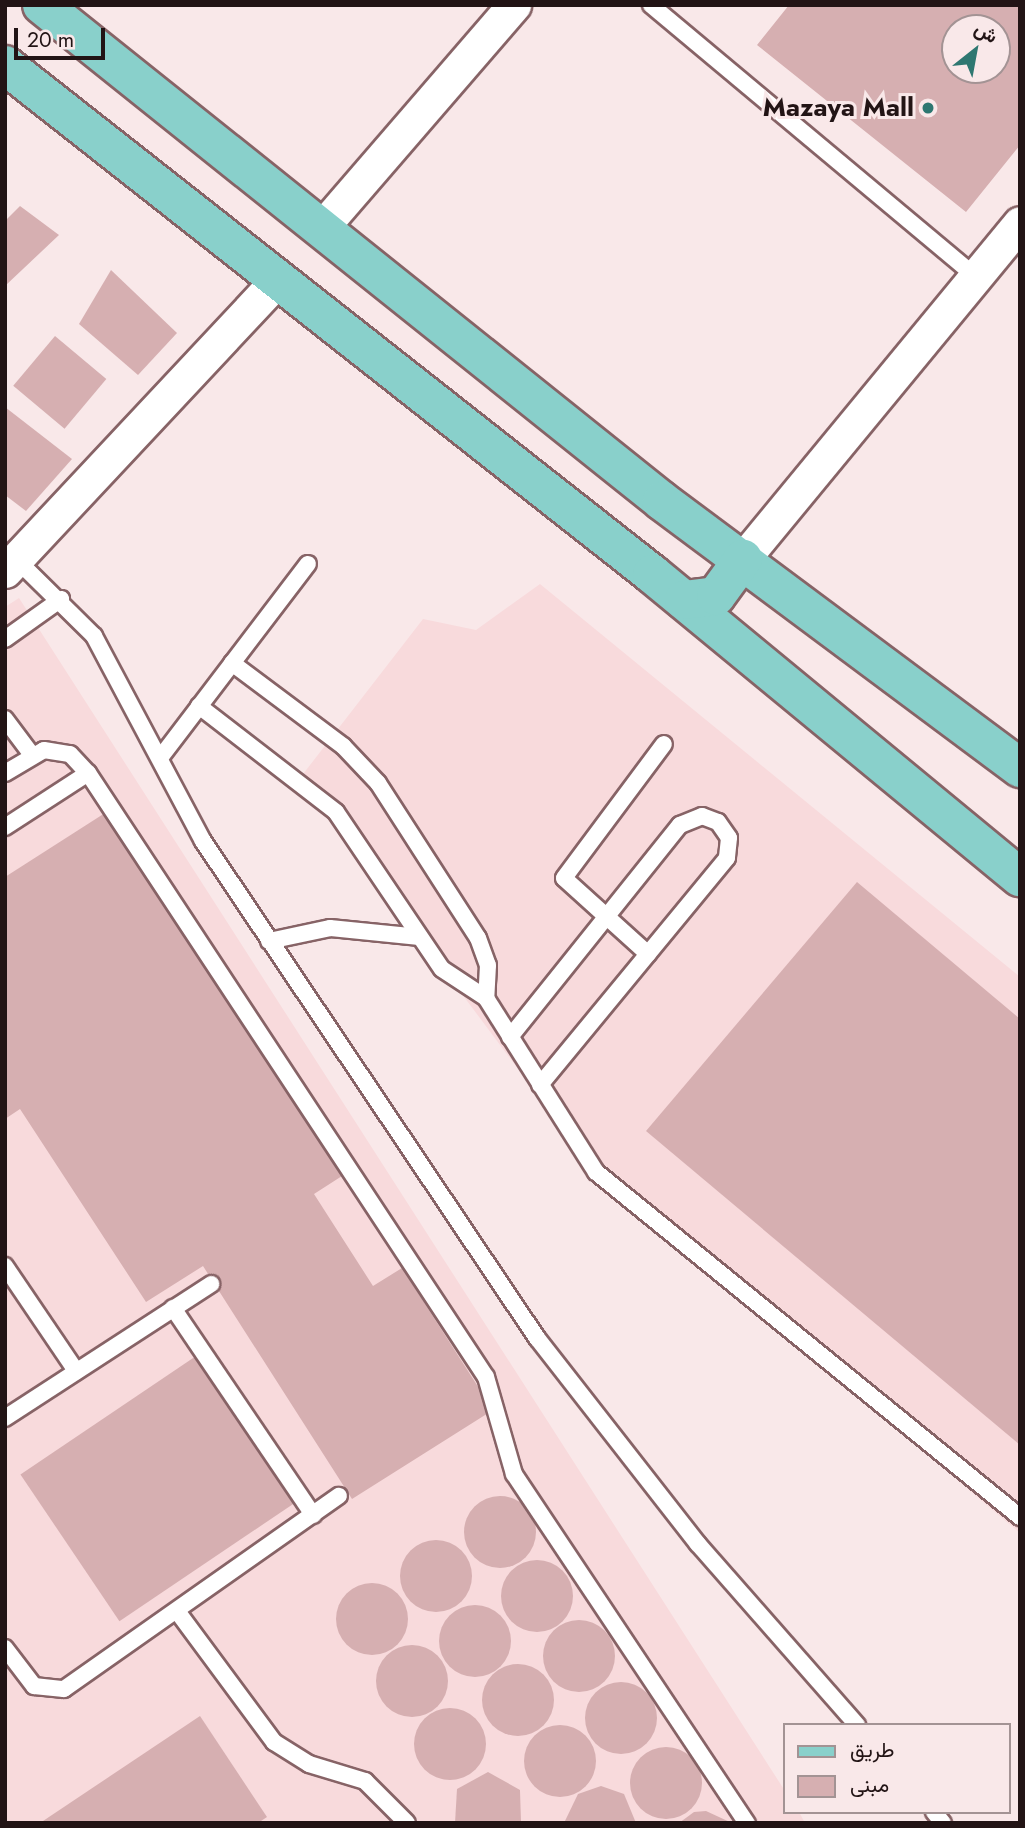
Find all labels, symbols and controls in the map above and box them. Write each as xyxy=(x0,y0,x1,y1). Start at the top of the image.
scale bar xyxy=(18,14,108,58)
north arrow xyxy=(941,14,1011,84)
text: ش xyxy=(969,15,1003,50)
text: 20 m xyxy=(27,25,74,55)
place label: Mazaya Mall xyxy=(763,92,914,124)
marker: Mazaya Mall xyxy=(920,100,936,116)
legend xyxy=(783,1723,1011,1814)
text: طريق xyxy=(850,1735,895,1765)
text: مبنى xyxy=(850,1770,889,1800)

